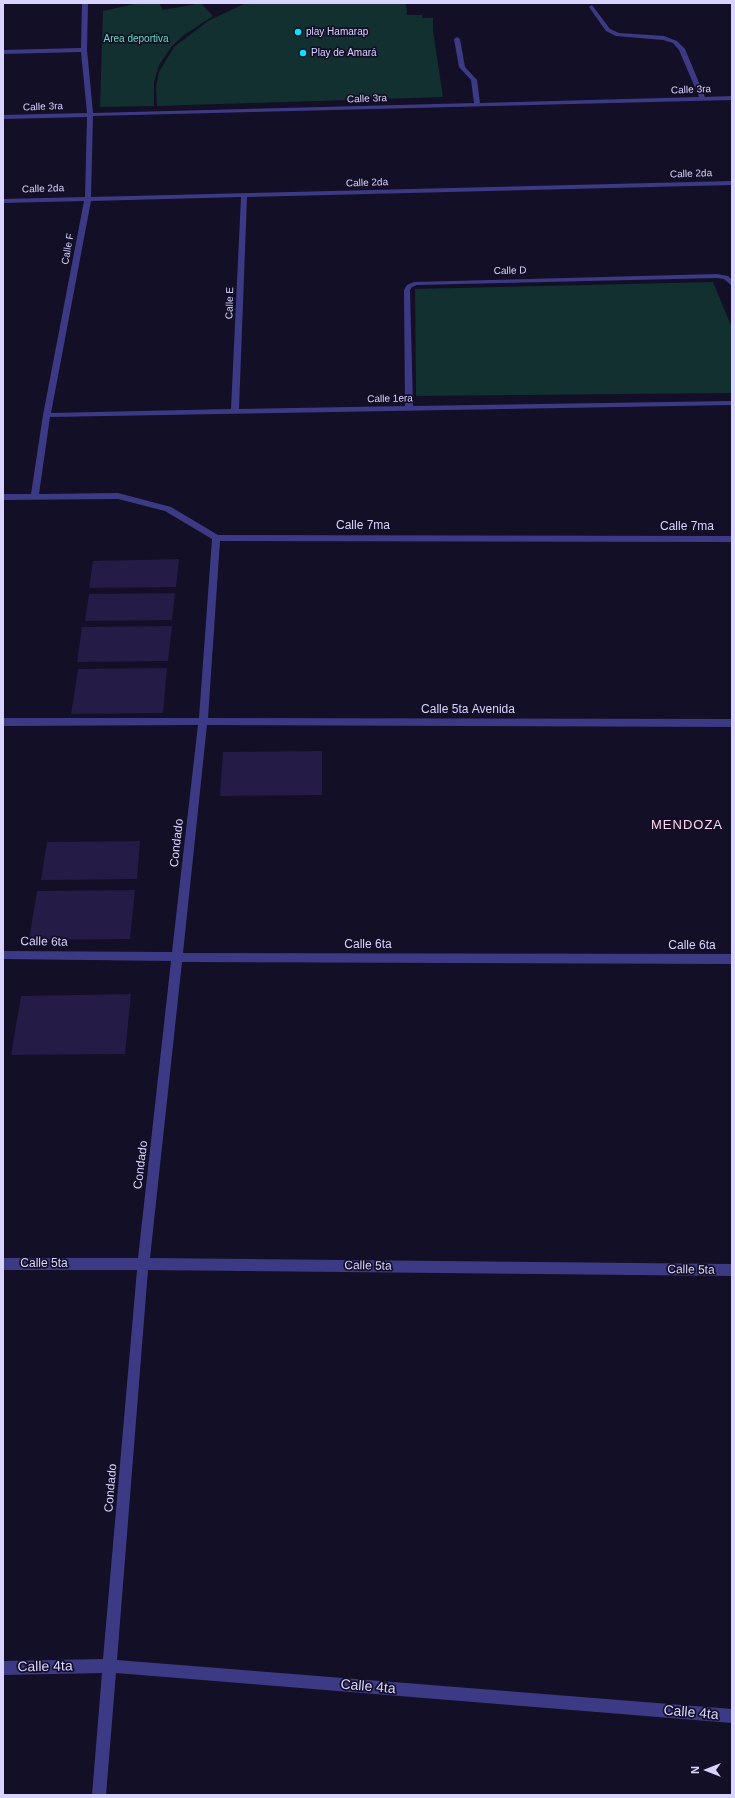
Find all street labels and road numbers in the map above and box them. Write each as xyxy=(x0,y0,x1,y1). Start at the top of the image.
street label: Calle 3ra xyxy=(671,83,711,97)
street label: Calle 3ra xyxy=(347,92,387,106)
street label: Calle 3ra xyxy=(23,100,63,114)
street label: Calle 2da xyxy=(670,167,712,181)
street label: Calle 2da xyxy=(346,176,388,190)
street label: Calle 2da xyxy=(22,182,64,196)
street label: Calle F xyxy=(59,232,77,266)
street label: Calle D xyxy=(494,265,526,277)
street label: Calle E xyxy=(223,287,237,319)
street label: Calle 1era xyxy=(367,393,413,405)
street label: Calle 7ma xyxy=(336,519,390,533)
street label: Calle 7ma xyxy=(660,520,714,534)
street label: Calle 5ta Avenida xyxy=(421,703,515,717)
street label: Condado xyxy=(167,818,187,868)
street label: Calle 6ta xyxy=(20,934,68,950)
street label: Calle 6ta xyxy=(344,938,392,952)
street label: Calle 6ta xyxy=(668,939,716,953)
street label: Condado xyxy=(131,1140,151,1190)
street label: Calle 5ta xyxy=(20,1257,68,1271)
street label: Calle 5ta xyxy=(344,1258,392,1274)
street label: Calle 5ta xyxy=(667,1262,715,1278)
street label: Condado xyxy=(102,1463,120,1513)
street label: Calle 4ta xyxy=(17,1658,73,1676)
street label: Calle 4ta xyxy=(340,1676,396,1698)
street label: Calle 4ta xyxy=(663,1702,719,1724)

